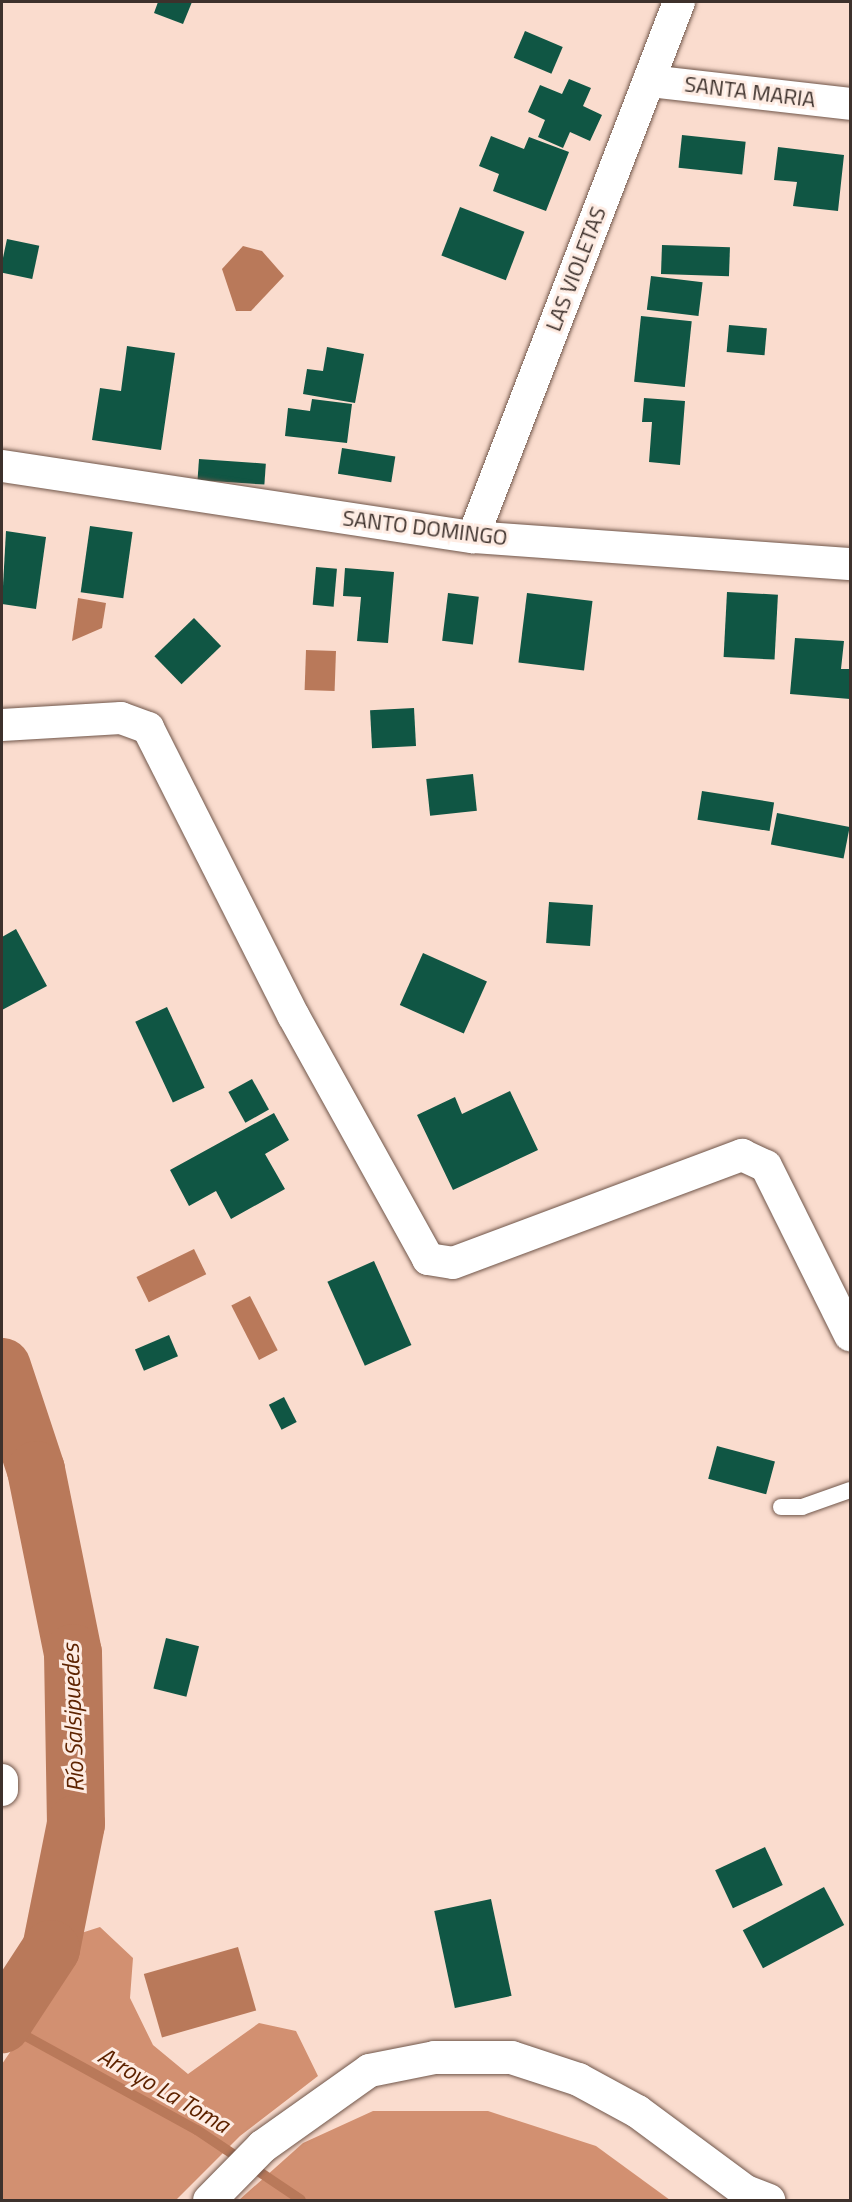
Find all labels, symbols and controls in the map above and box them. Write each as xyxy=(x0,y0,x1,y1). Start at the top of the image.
street label: SANTA MARIA xyxy=(683,71,817,113)
street label: LAS VIOLETAS xyxy=(540,203,612,335)
street label: SANTO DOMINGO xyxy=(341,505,509,551)
water label: Río Salsipuedes xyxy=(56,1643,90,1793)
water label: Arroyo La Toma xyxy=(93,2041,235,2139)

